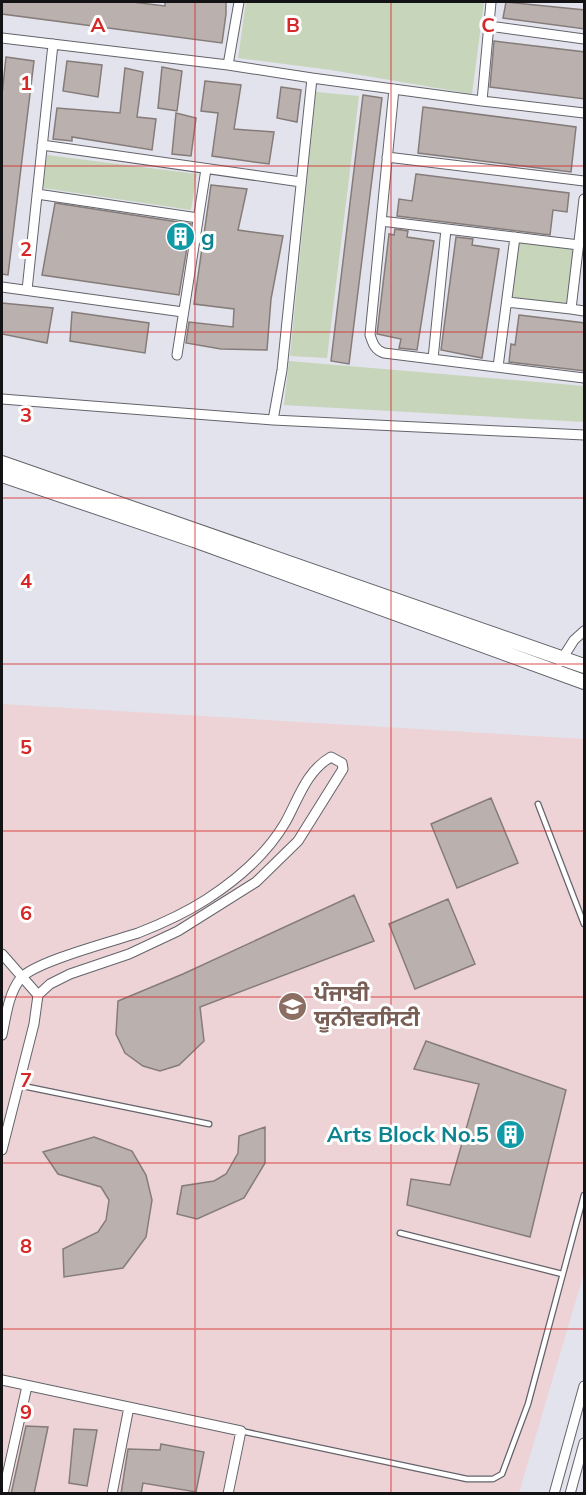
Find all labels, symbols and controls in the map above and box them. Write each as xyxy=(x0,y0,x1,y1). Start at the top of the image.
text: A xyxy=(91,12,106,37)
text: B xyxy=(286,12,300,37)
text: C xyxy=(481,12,495,37)
text: 1 xyxy=(20,70,32,95)
building icon: g xyxy=(164,221,196,253)
place label: g xyxy=(201,223,215,251)
text: 2 xyxy=(20,236,32,261)
text: 3 xyxy=(20,402,32,427)
text: 4 xyxy=(20,568,32,593)
text: 5 xyxy=(20,734,32,759)
text: 6 xyxy=(20,900,32,925)
place label: ਪੰਜਾਬੀ ਯੂਨੀਵਰਸਿਟੀ xyxy=(313,979,420,1033)
school or university icon: ਪੰਜਾਬੀ ਯੂਨੀਵਰਸਿਟੀ xyxy=(277,990,309,1022)
text: 7 xyxy=(20,1067,32,1092)
building icon: Arts Block No.5 xyxy=(494,1118,526,1150)
place label: Arts Block No.5 xyxy=(327,1120,489,1148)
text: 8 xyxy=(20,1233,32,1258)
text: 9 xyxy=(20,1399,32,1424)

